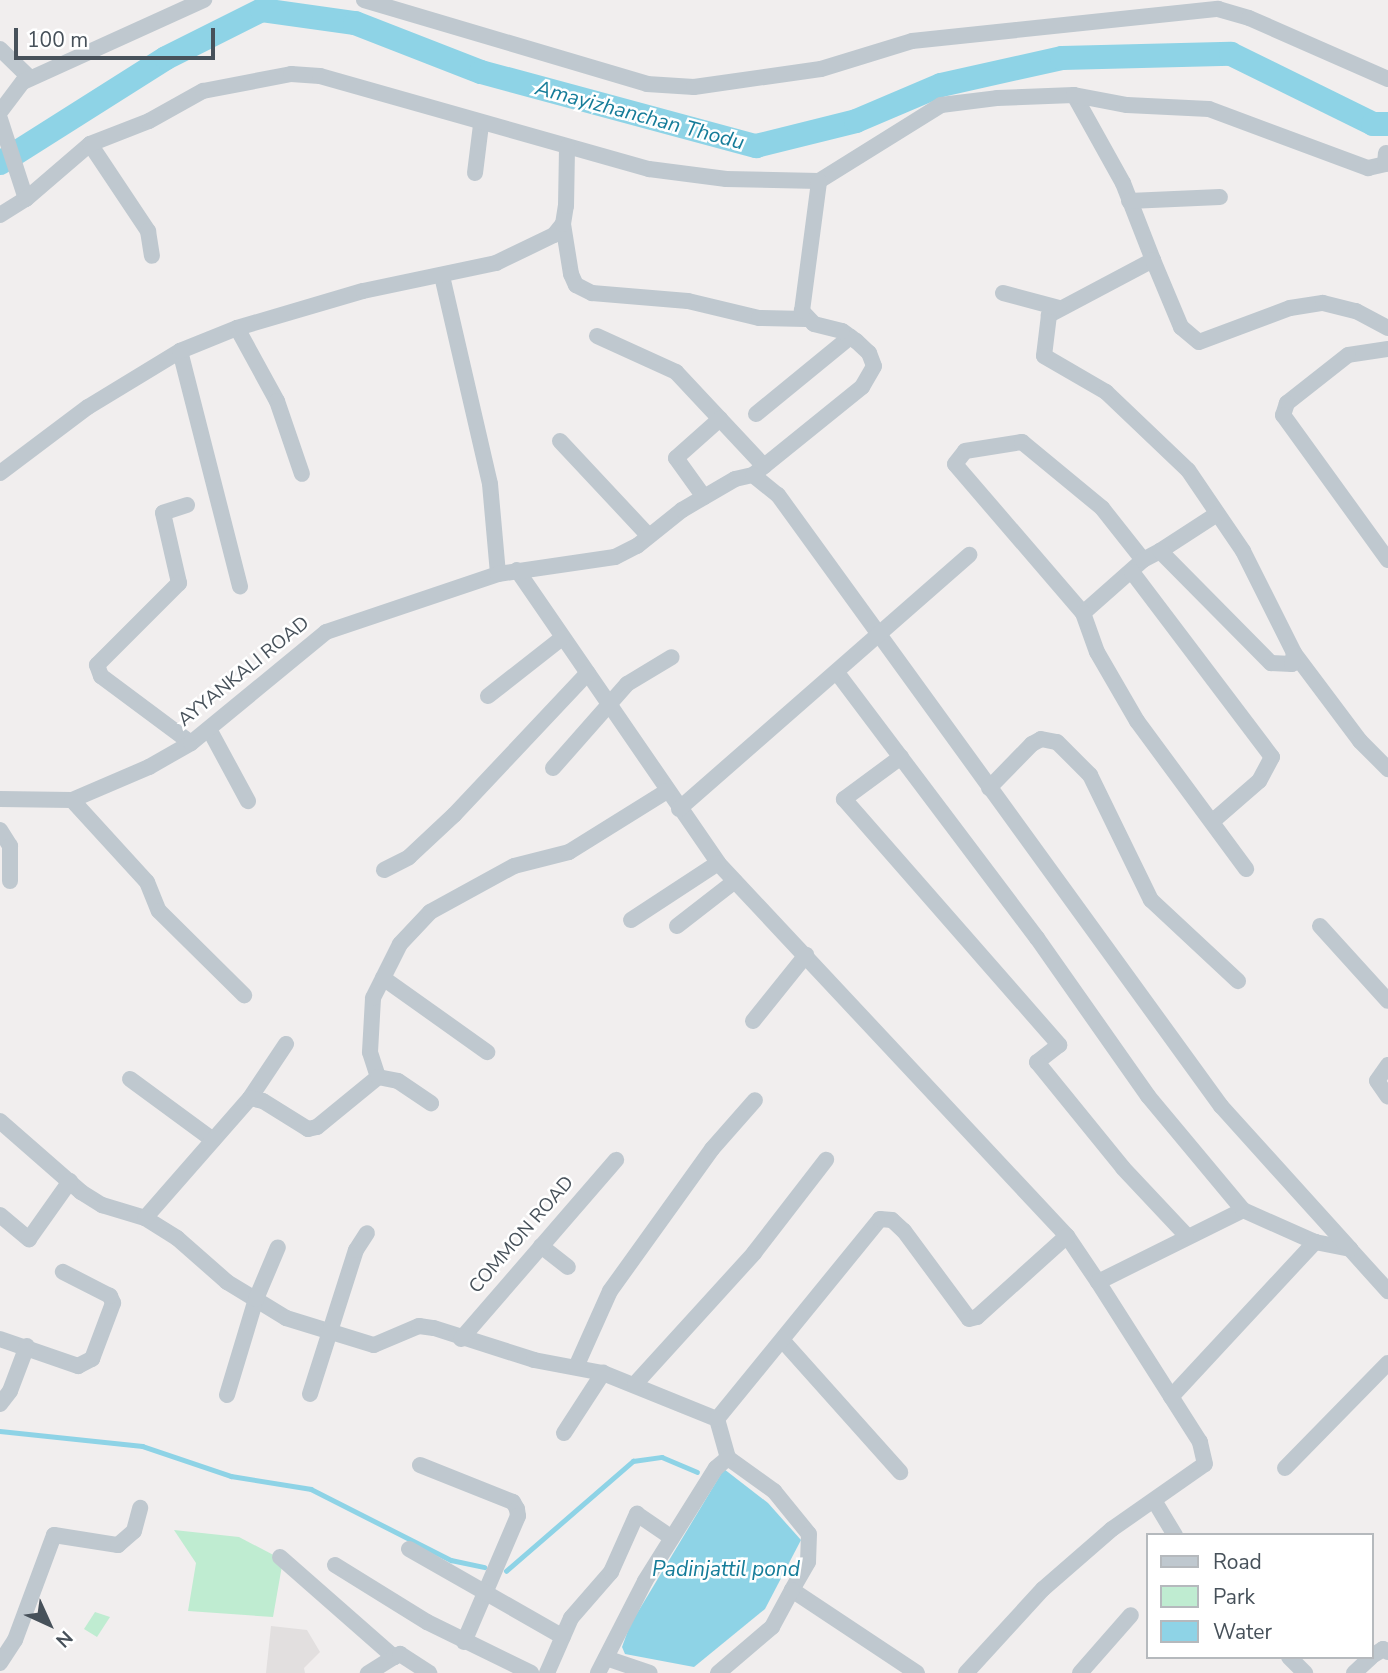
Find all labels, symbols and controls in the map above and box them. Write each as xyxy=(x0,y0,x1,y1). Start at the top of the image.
scale bar xyxy=(18,14,219,58)
text: 100 m xyxy=(27,26,88,54)
water label: Amayizhanchan Thodu xyxy=(533,75,747,155)
street label: AYYANKALI ROAD xyxy=(174,612,314,732)
street label: COMMON ROAD xyxy=(465,1172,579,1298)
legend xyxy=(1146,1533,1374,1659)
text: Road xyxy=(1213,1548,1262,1576)
water label: Padinjattil pond xyxy=(652,1556,800,1582)
text: Park xyxy=(1213,1583,1255,1611)
north arrow xyxy=(14,1589,84,1659)
text: Water xyxy=(1213,1618,1272,1646)
text: N xyxy=(50,1625,78,1653)

